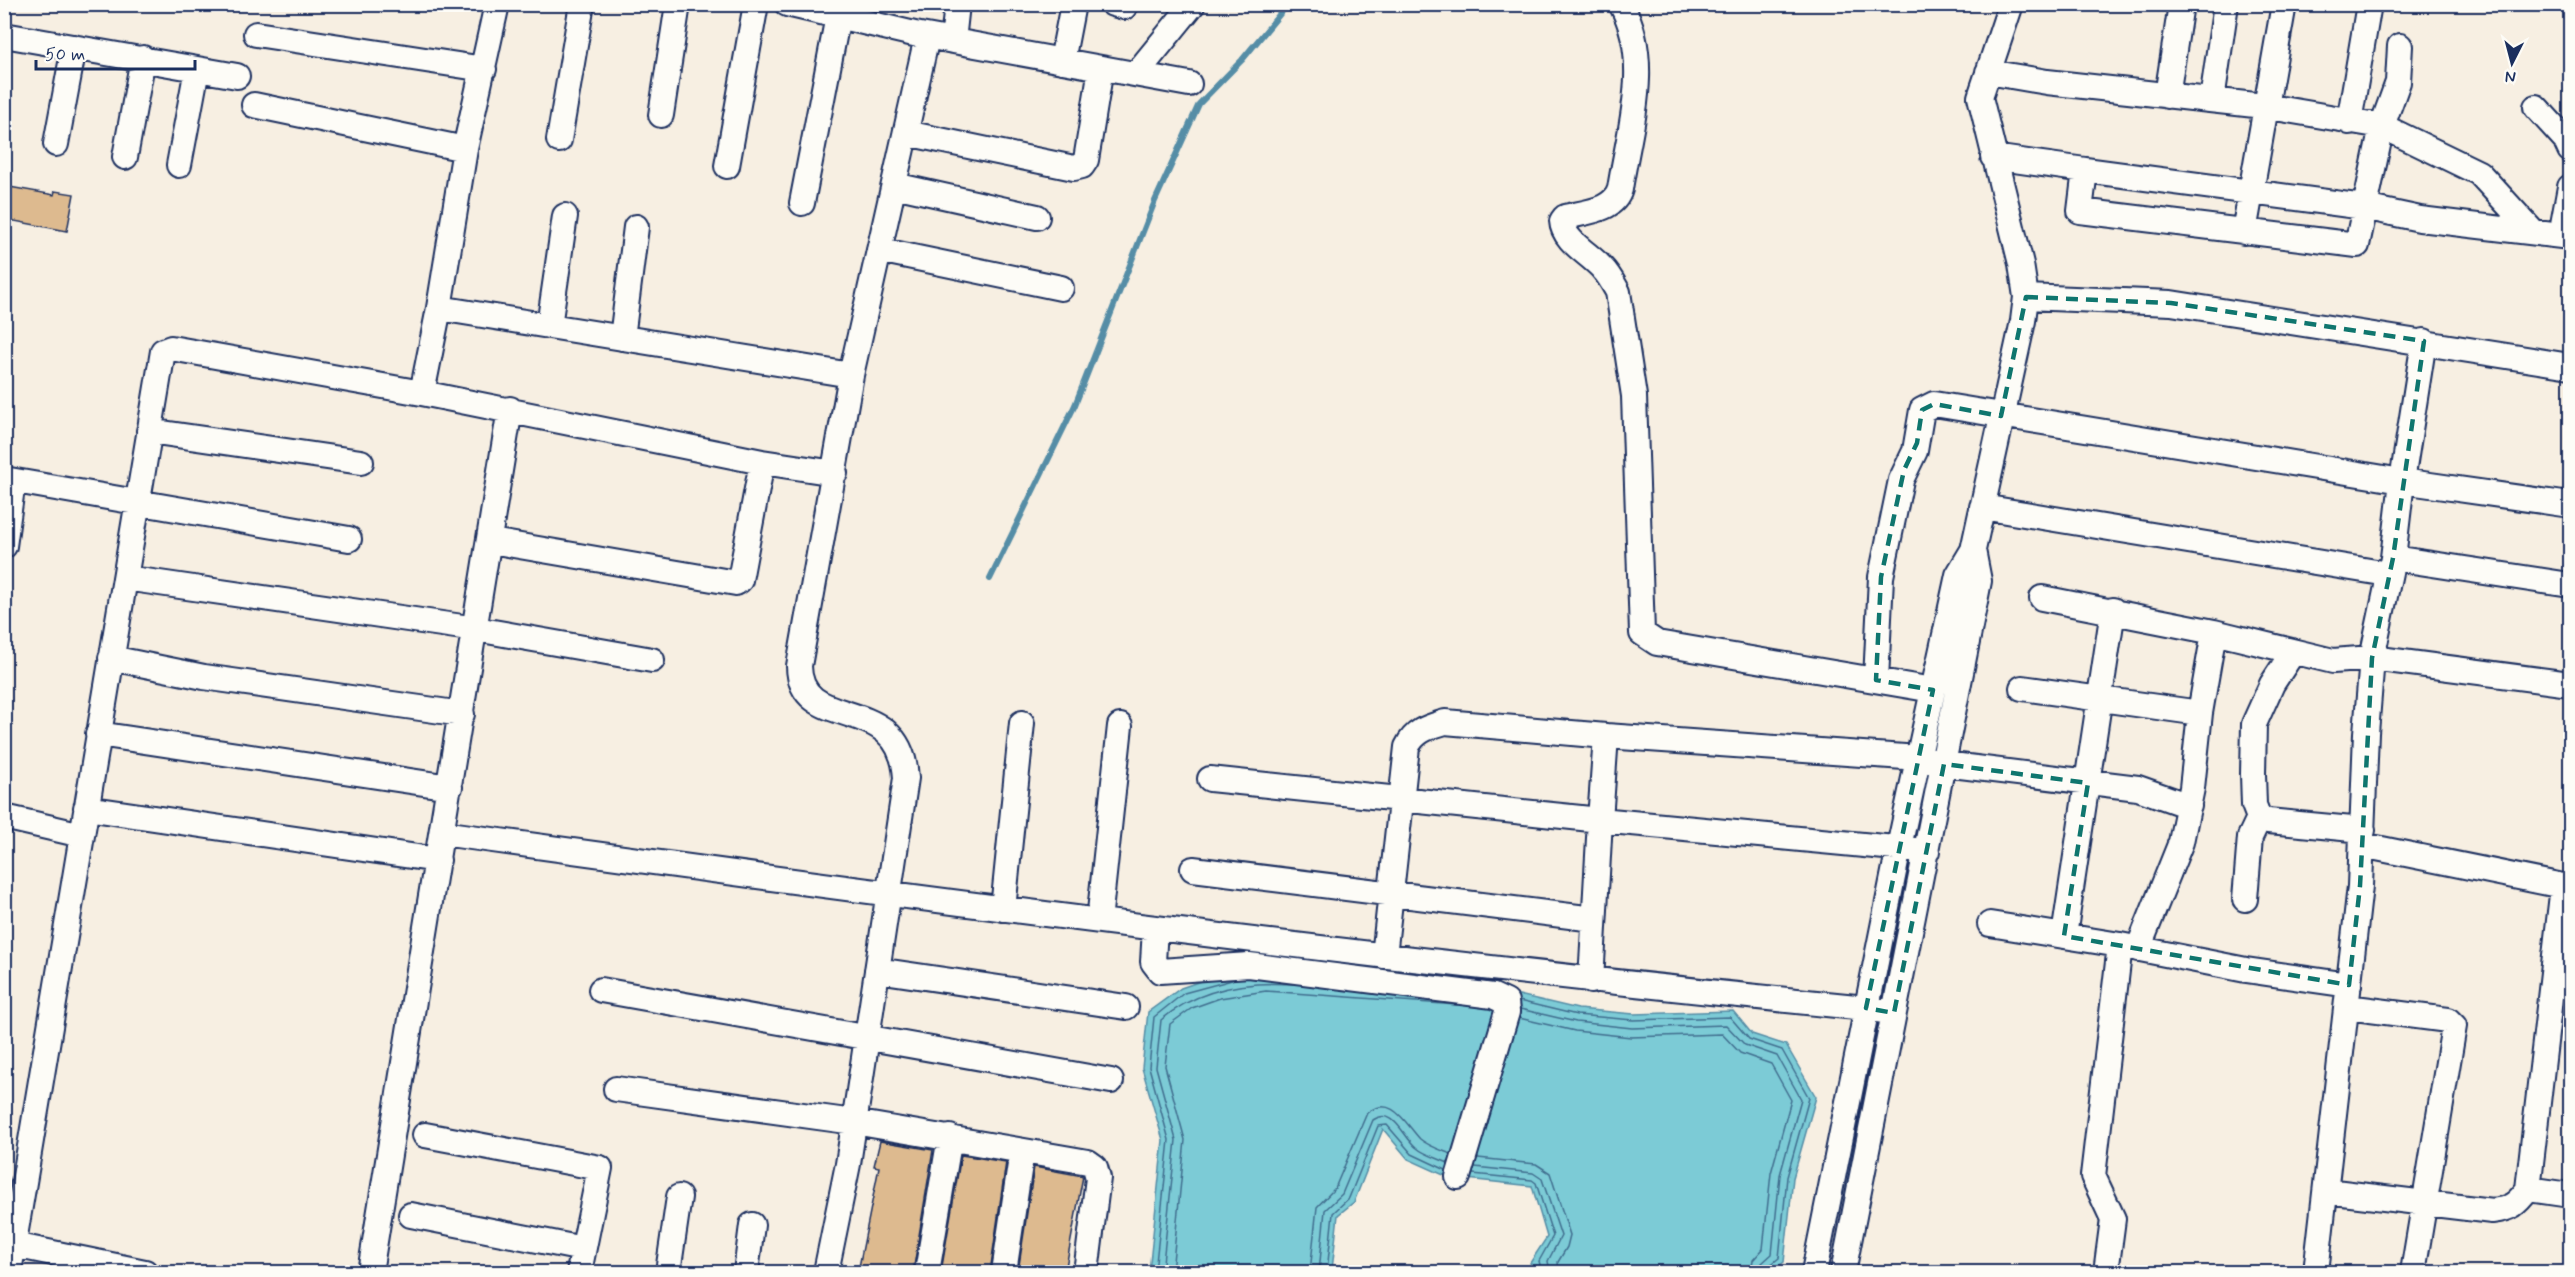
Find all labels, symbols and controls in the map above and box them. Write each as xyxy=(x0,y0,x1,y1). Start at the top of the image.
scale bar xyxy=(36,33,195,71)
north arrow xyxy=(2482,33,2542,93)
text: 50 m xyxy=(45,43,85,67)
text: N xyxy=(2504,65,2517,87)

